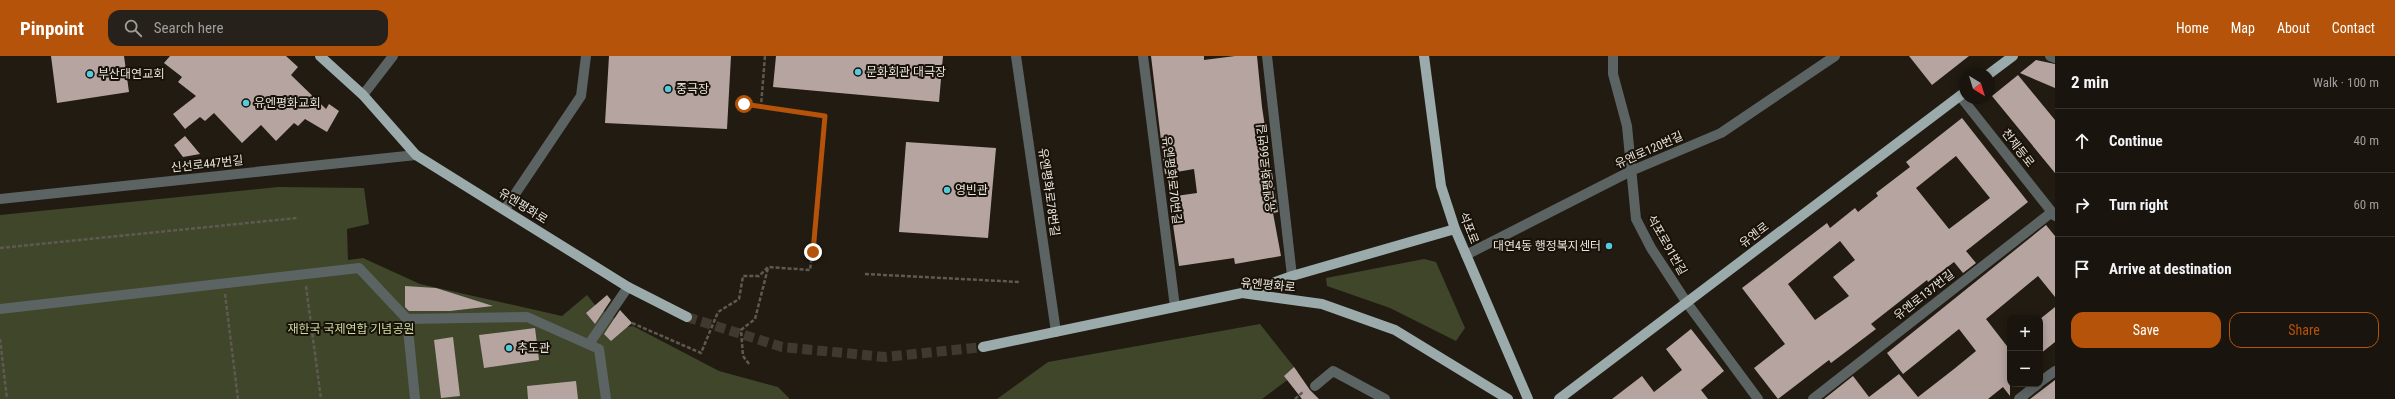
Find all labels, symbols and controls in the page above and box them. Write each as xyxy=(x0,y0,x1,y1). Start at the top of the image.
search box xyxy=(108,10,388,46)
text: Pinpoint xyxy=(20,17,84,40)
icon: search xyxy=(122,17,144,39)
text: Search here xyxy=(154,19,224,37)
text: Home xyxy=(2176,20,2209,36)
text: Map xyxy=(2231,20,2255,36)
text: About xyxy=(2277,20,2310,36)
text: Contact xyxy=(2332,20,2375,36)
place label: 문화회관 대극장 xyxy=(866,65,946,79)
place label: 부산대연교회 xyxy=(98,67,164,81)
marker: 문화회관 대극장 xyxy=(853,67,863,77)
north arrow xyxy=(1959,68,1995,104)
marker: 부산대연교회 xyxy=(85,69,95,79)
text: 2 min xyxy=(2071,72,2109,92)
text: Walk · 100 m xyxy=(2313,75,2379,90)
place label: 중극장 xyxy=(676,82,709,96)
marker: 중극장 xyxy=(663,84,673,94)
route start xyxy=(735,95,753,113)
place label: 유엔평화교회 xyxy=(254,96,320,110)
marker: 유엔평화교회 xyxy=(241,98,251,108)
street label: 유엔평화로66번길 xyxy=(1254,123,1278,213)
street label: 천제등로 xyxy=(1999,126,2037,170)
street label: 유엔로120번길 xyxy=(1613,129,1685,171)
icon: ahead xyxy=(2071,130,2093,152)
text: Continue xyxy=(2109,132,2163,150)
text: 40 m xyxy=(2353,133,2379,148)
street label: 유엔평화로70번길 xyxy=(1160,135,1184,225)
street label: 유엔평화로78번길 xyxy=(1036,147,1062,237)
street label: 신선로447번길 xyxy=(170,153,244,175)
place label: 영빈관 xyxy=(955,183,988,197)
street label: 유엔평화로 xyxy=(496,185,550,227)
marker: 영빈관 xyxy=(942,185,952,195)
icon: right xyxy=(2071,194,2093,216)
text: Turn right xyxy=(2109,196,2168,214)
text: 60 m xyxy=(2353,197,2379,212)
street label: 석포로 xyxy=(1457,210,1481,246)
street label: 석포로91번길 xyxy=(1644,212,1690,278)
street label: 유엔로 xyxy=(1737,219,1771,251)
place label: 대연4동 행정복지센터 xyxy=(1493,239,1601,253)
marker: 대연4동 행정복지센터 xyxy=(1604,241,1614,251)
route end xyxy=(804,243,822,261)
icon: arrive xyxy=(2071,258,2093,280)
text: Arrive at destination xyxy=(2109,260,2232,278)
street label: 유엔로137번길 xyxy=(1891,267,1957,323)
street label: 유엔평화로 xyxy=(1240,276,1296,294)
button: Save xyxy=(2071,312,2221,348)
button: Share xyxy=(2229,312,2379,348)
map controls xyxy=(2007,315,2043,387)
button: + xyxy=(2007,315,2043,351)
park label: 재한국 국제연합 기념공원 xyxy=(288,322,414,336)
place label: 추도관 xyxy=(517,341,550,355)
marker: 추도관 xyxy=(504,343,514,353)
button: − xyxy=(2007,351,2043,387)

